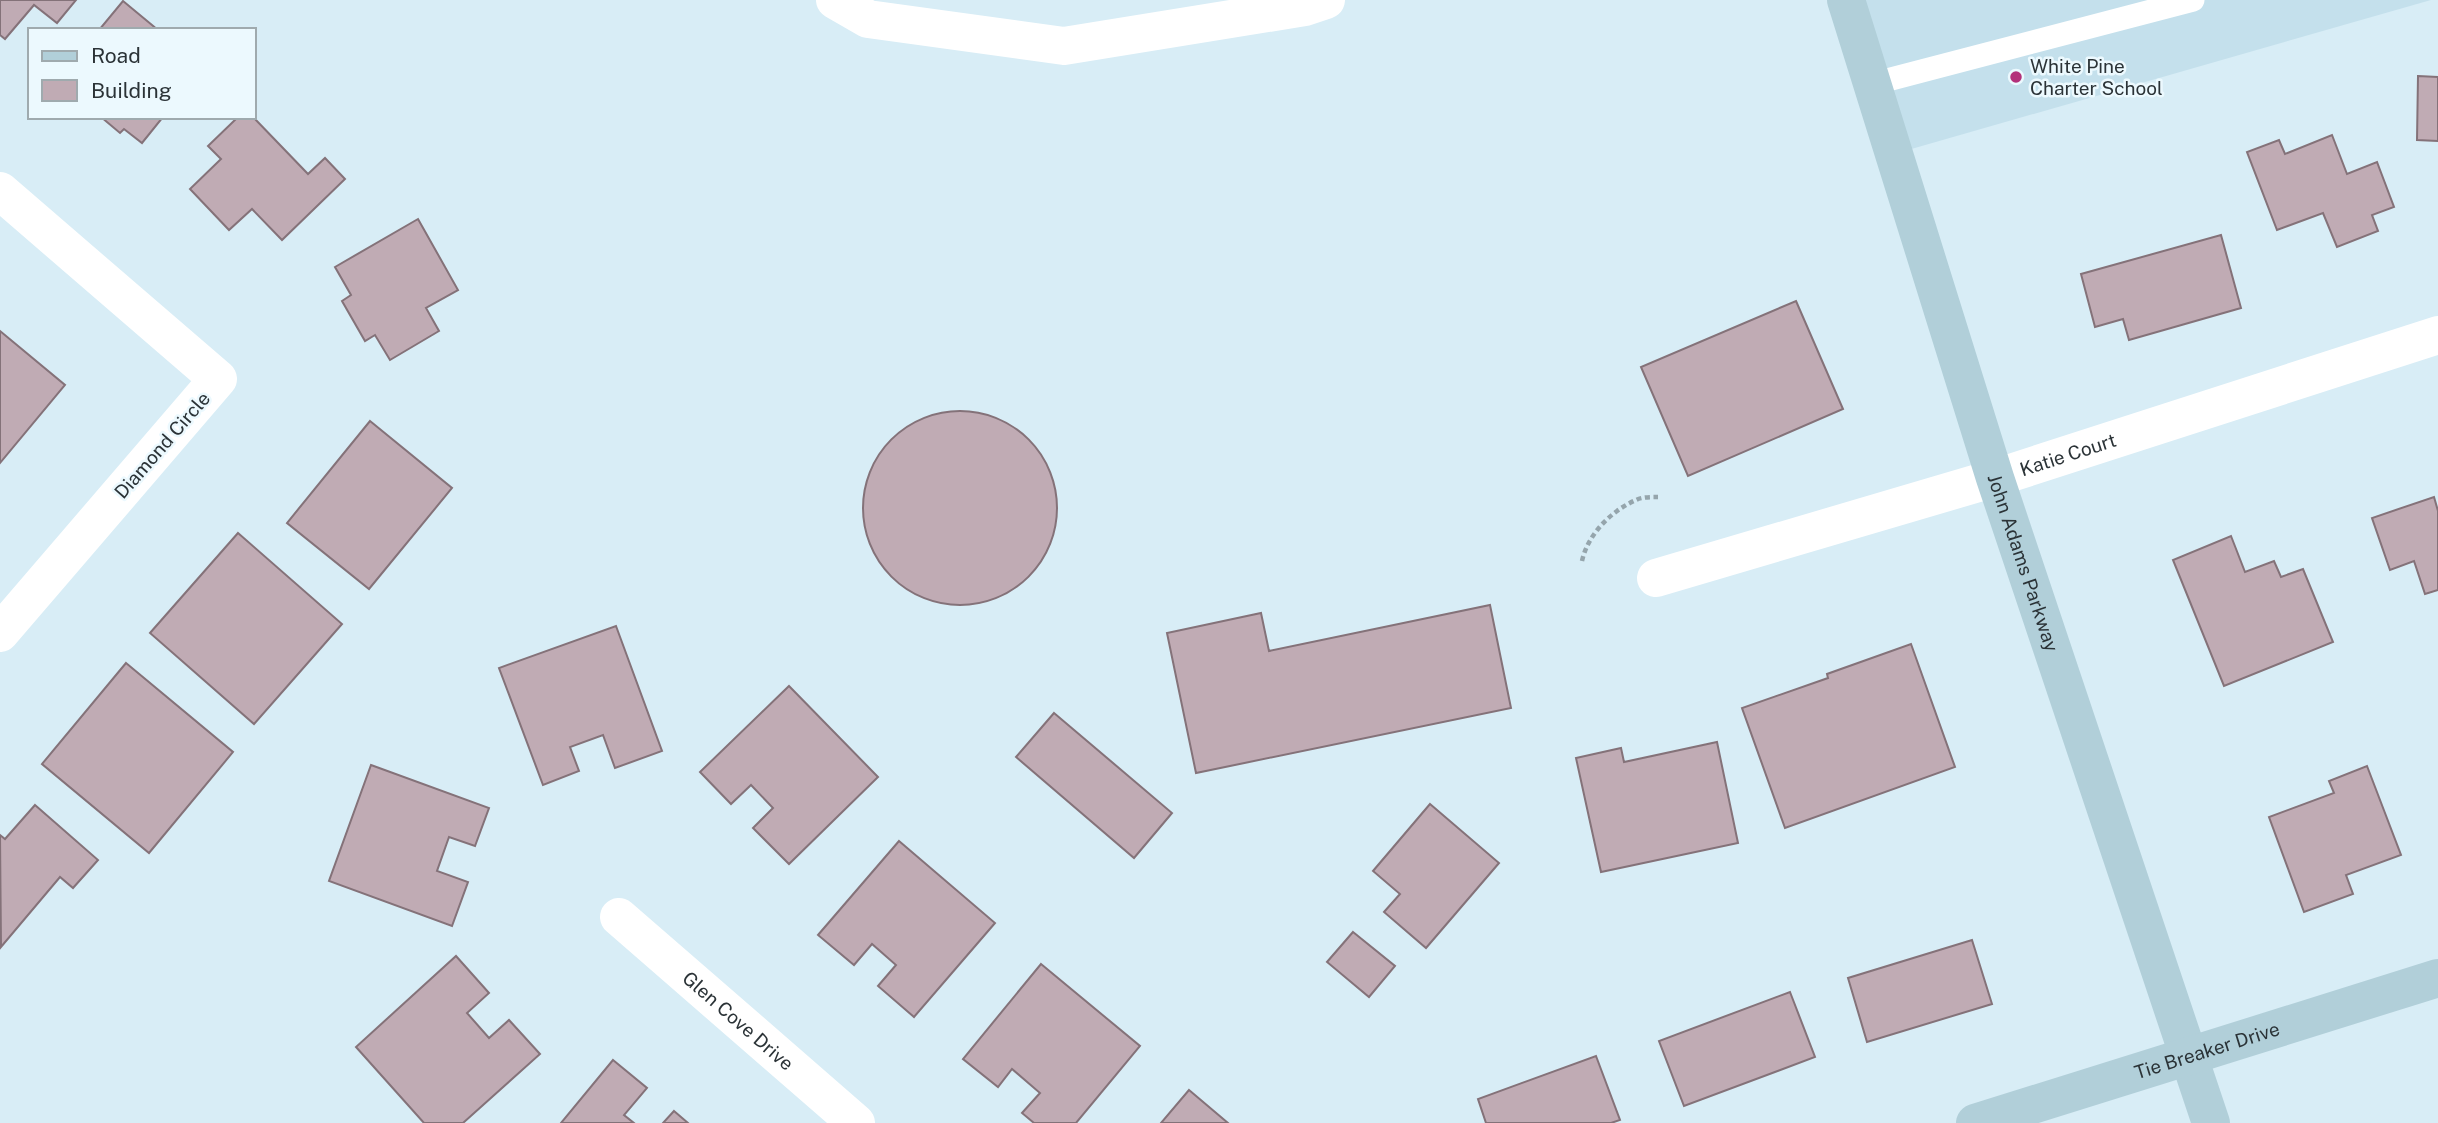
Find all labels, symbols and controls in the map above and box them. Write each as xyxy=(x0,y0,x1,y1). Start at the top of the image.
legend xyxy=(28,28,256,119)
text: Road xyxy=(91,43,141,68)
place label: White Pine Charter School xyxy=(2030,55,2163,99)
marker: White Pine Charter School xyxy=(2008,69,2024,85)
text: Building xyxy=(91,78,172,103)
street label: Diamond Circle xyxy=(110,387,214,503)
street label: Katie Court xyxy=(2017,429,2119,480)
street label: John Adams Parkway xyxy=(1983,471,2063,654)
street label: Glen Cove Drive xyxy=(678,967,798,1075)
street label: Tie Breaker Drive xyxy=(2132,1017,2282,1083)

